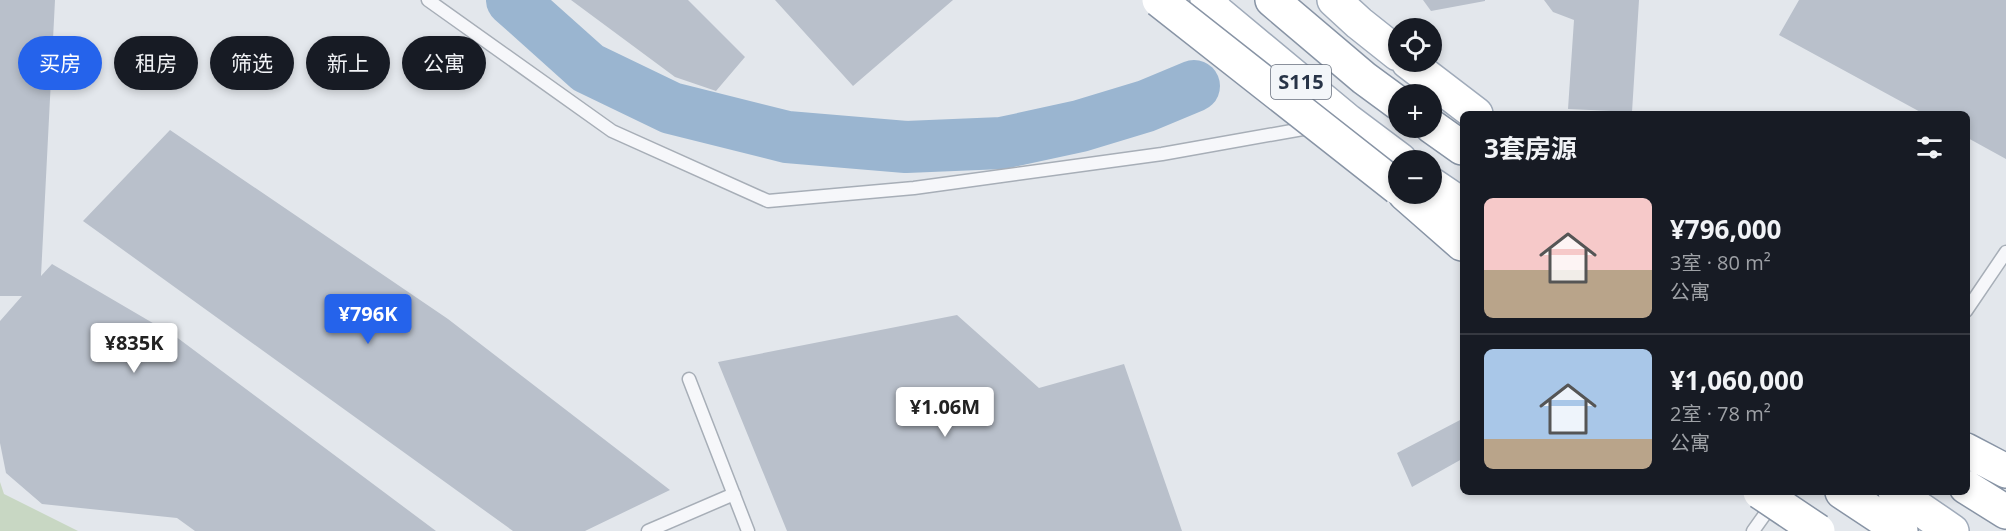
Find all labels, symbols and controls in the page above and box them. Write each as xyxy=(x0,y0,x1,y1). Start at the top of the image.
map controls xyxy=(1388,18,1442,204)
button: locate xyxy=(1388,18,1442,72)
chip: 买房 xyxy=(18,36,102,90)
chip: 租房 xyxy=(114,36,198,90)
chip: 筛选 xyxy=(210,36,294,90)
chip: 新上 xyxy=(306,36,390,90)
chip: 公寓 xyxy=(402,36,486,90)
road number: S115 xyxy=(1271,65,1331,99)
button: + xyxy=(1388,84,1442,138)
text: 3套房源 xyxy=(1484,130,1577,166)
icon: filters xyxy=(1913,131,1946,164)
button: − xyxy=(1388,150,1442,204)
text: ¥796,000 xyxy=(1670,211,1781,247)
icon: home xyxy=(1532,222,1604,294)
text: 3室 · 80 m² xyxy=(1670,249,1771,276)
text: 公寓 xyxy=(1670,278,1710,305)
pin: ¥796K xyxy=(326,294,410,345)
text: ¥796K xyxy=(338,300,398,327)
pin: ¥835K xyxy=(92,323,176,374)
text: ¥835K xyxy=(104,329,164,356)
text: ¥1,060,000 xyxy=(1670,362,1804,398)
icon: home xyxy=(1532,373,1604,445)
pin: ¥1.06M xyxy=(896,387,994,438)
text: ¥1.06M xyxy=(910,393,980,420)
text: 2室 · 78 m² xyxy=(1670,400,1771,427)
text: 公寓 xyxy=(1670,429,1710,456)

